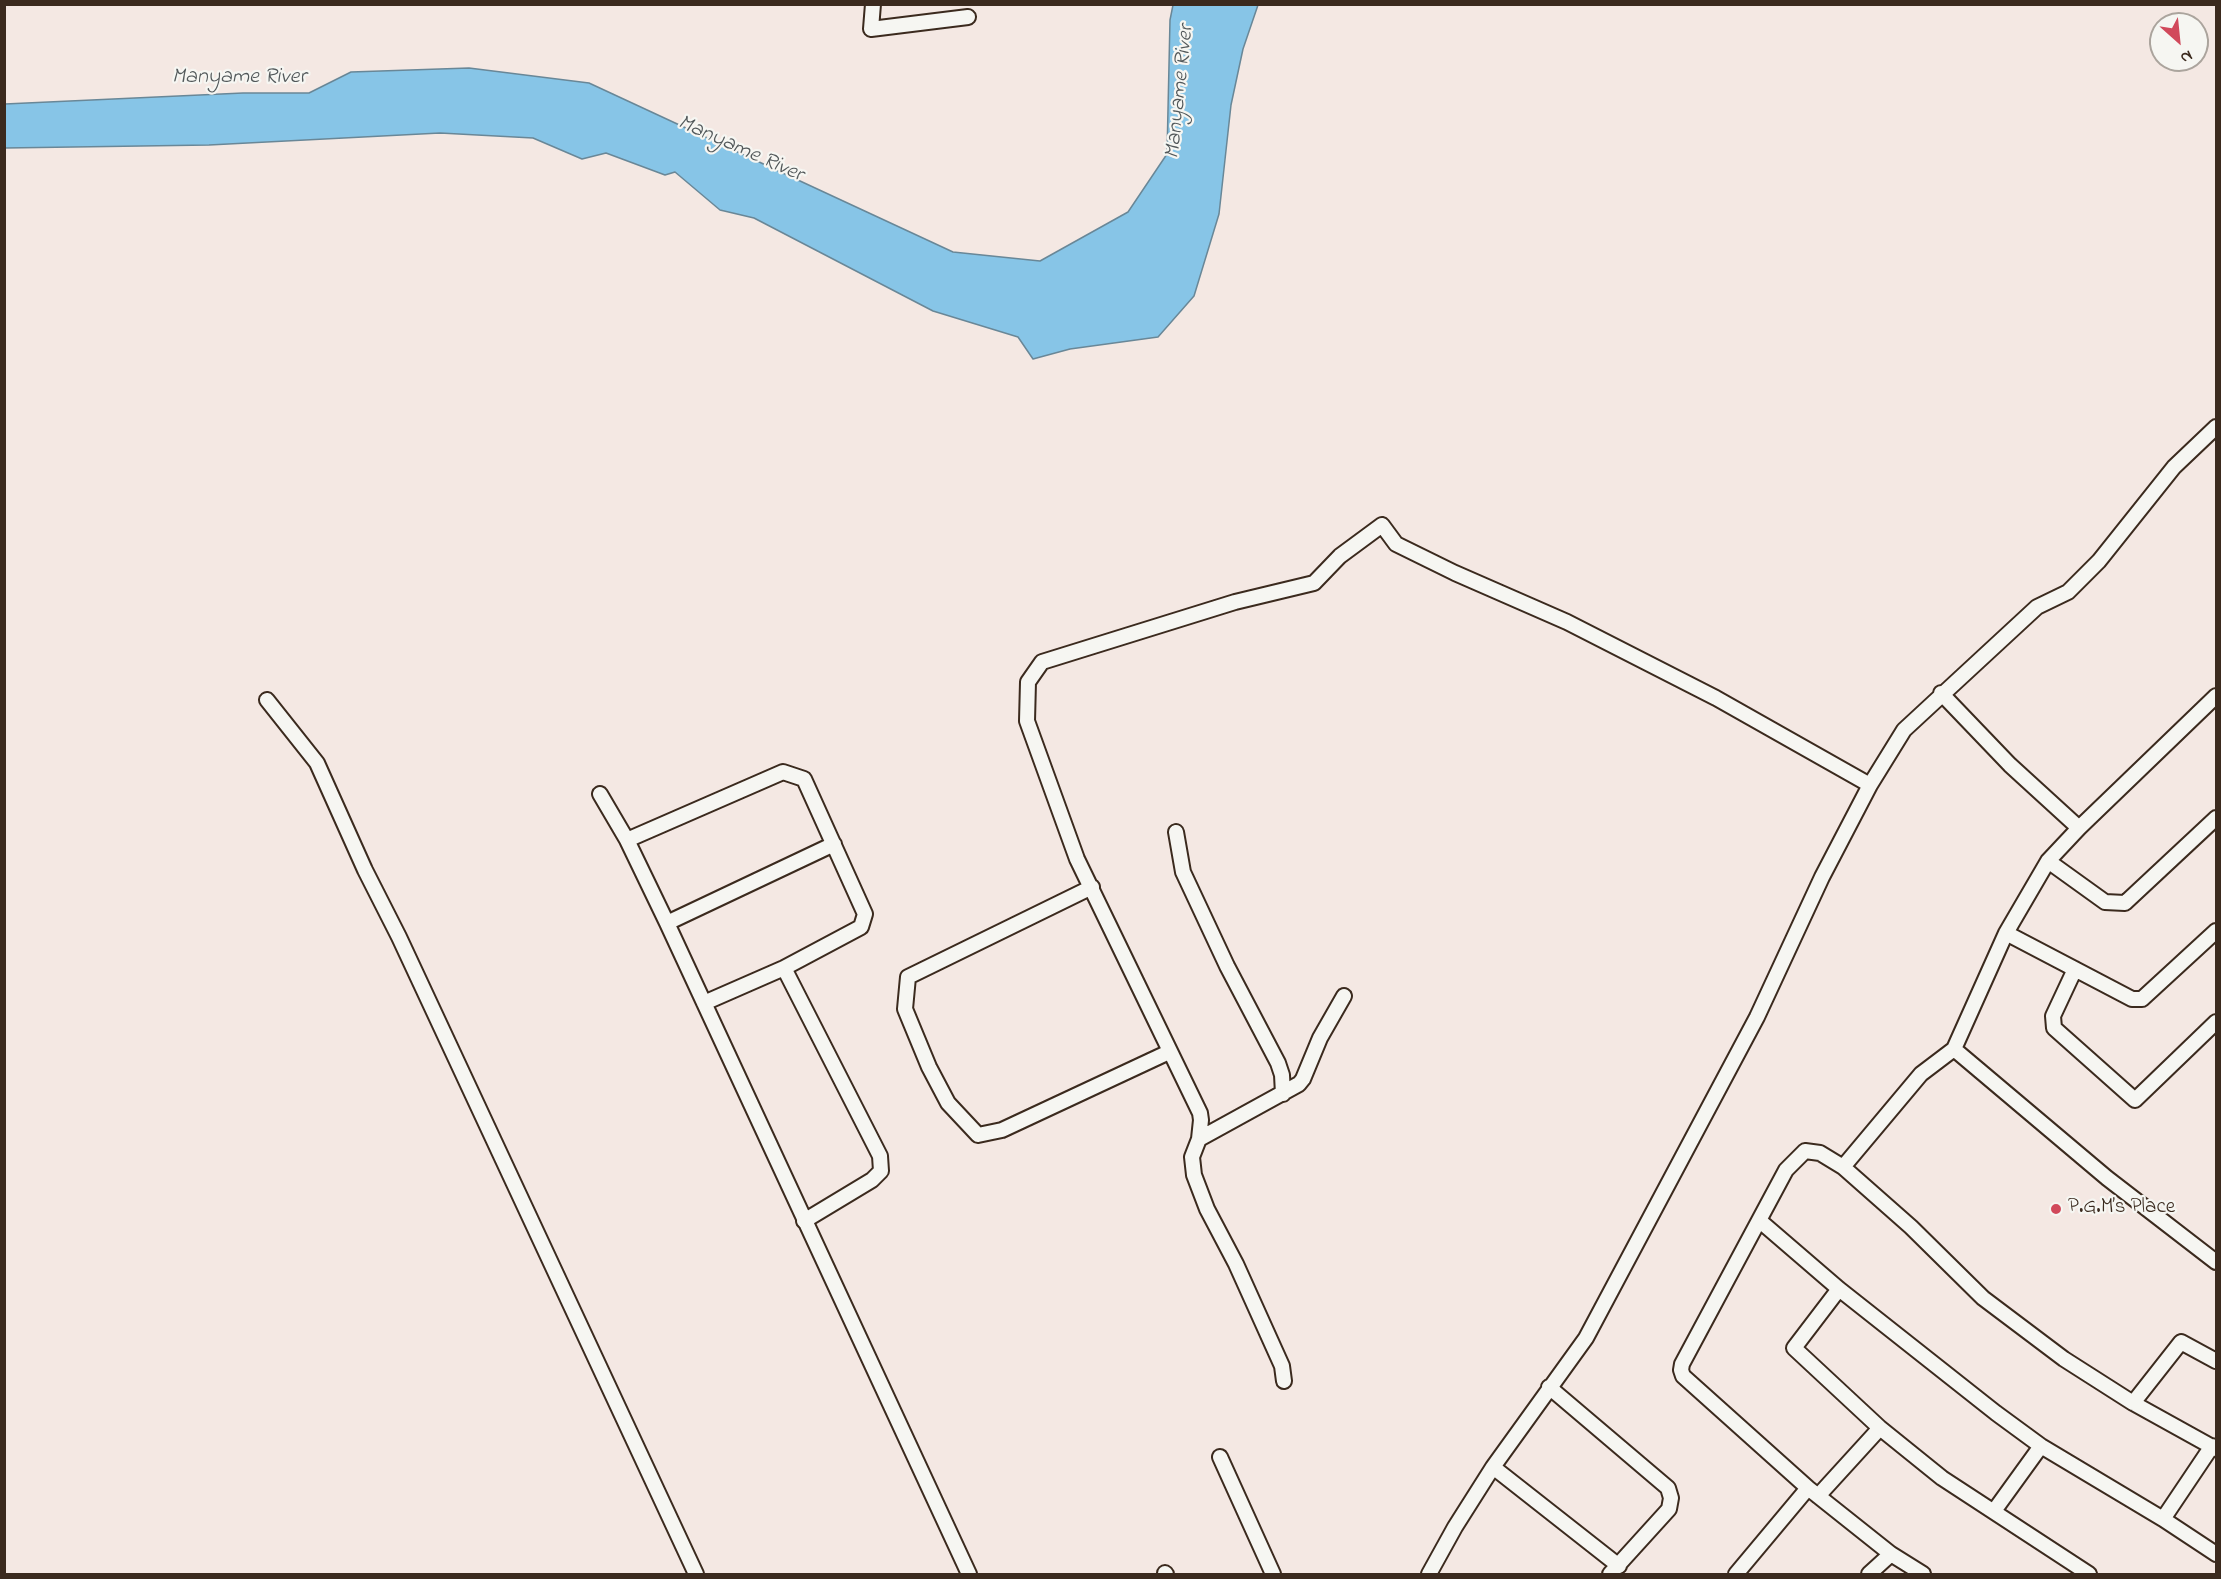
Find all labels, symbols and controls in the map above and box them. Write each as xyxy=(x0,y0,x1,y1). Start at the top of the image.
north arrow xyxy=(2149,12,2209,72)
water label: Manyame River xyxy=(1161,24,1201,160)
text: N xyxy=(2176,43,2197,69)
water label: Manyame River xyxy=(172,65,306,91)
water label: Manyame River xyxy=(673,111,807,189)
place label: P.G.M’s Place xyxy=(2068,1196,2175,1222)
marker: P.G.M’s Place xyxy=(2049,1202,2063,1216)

